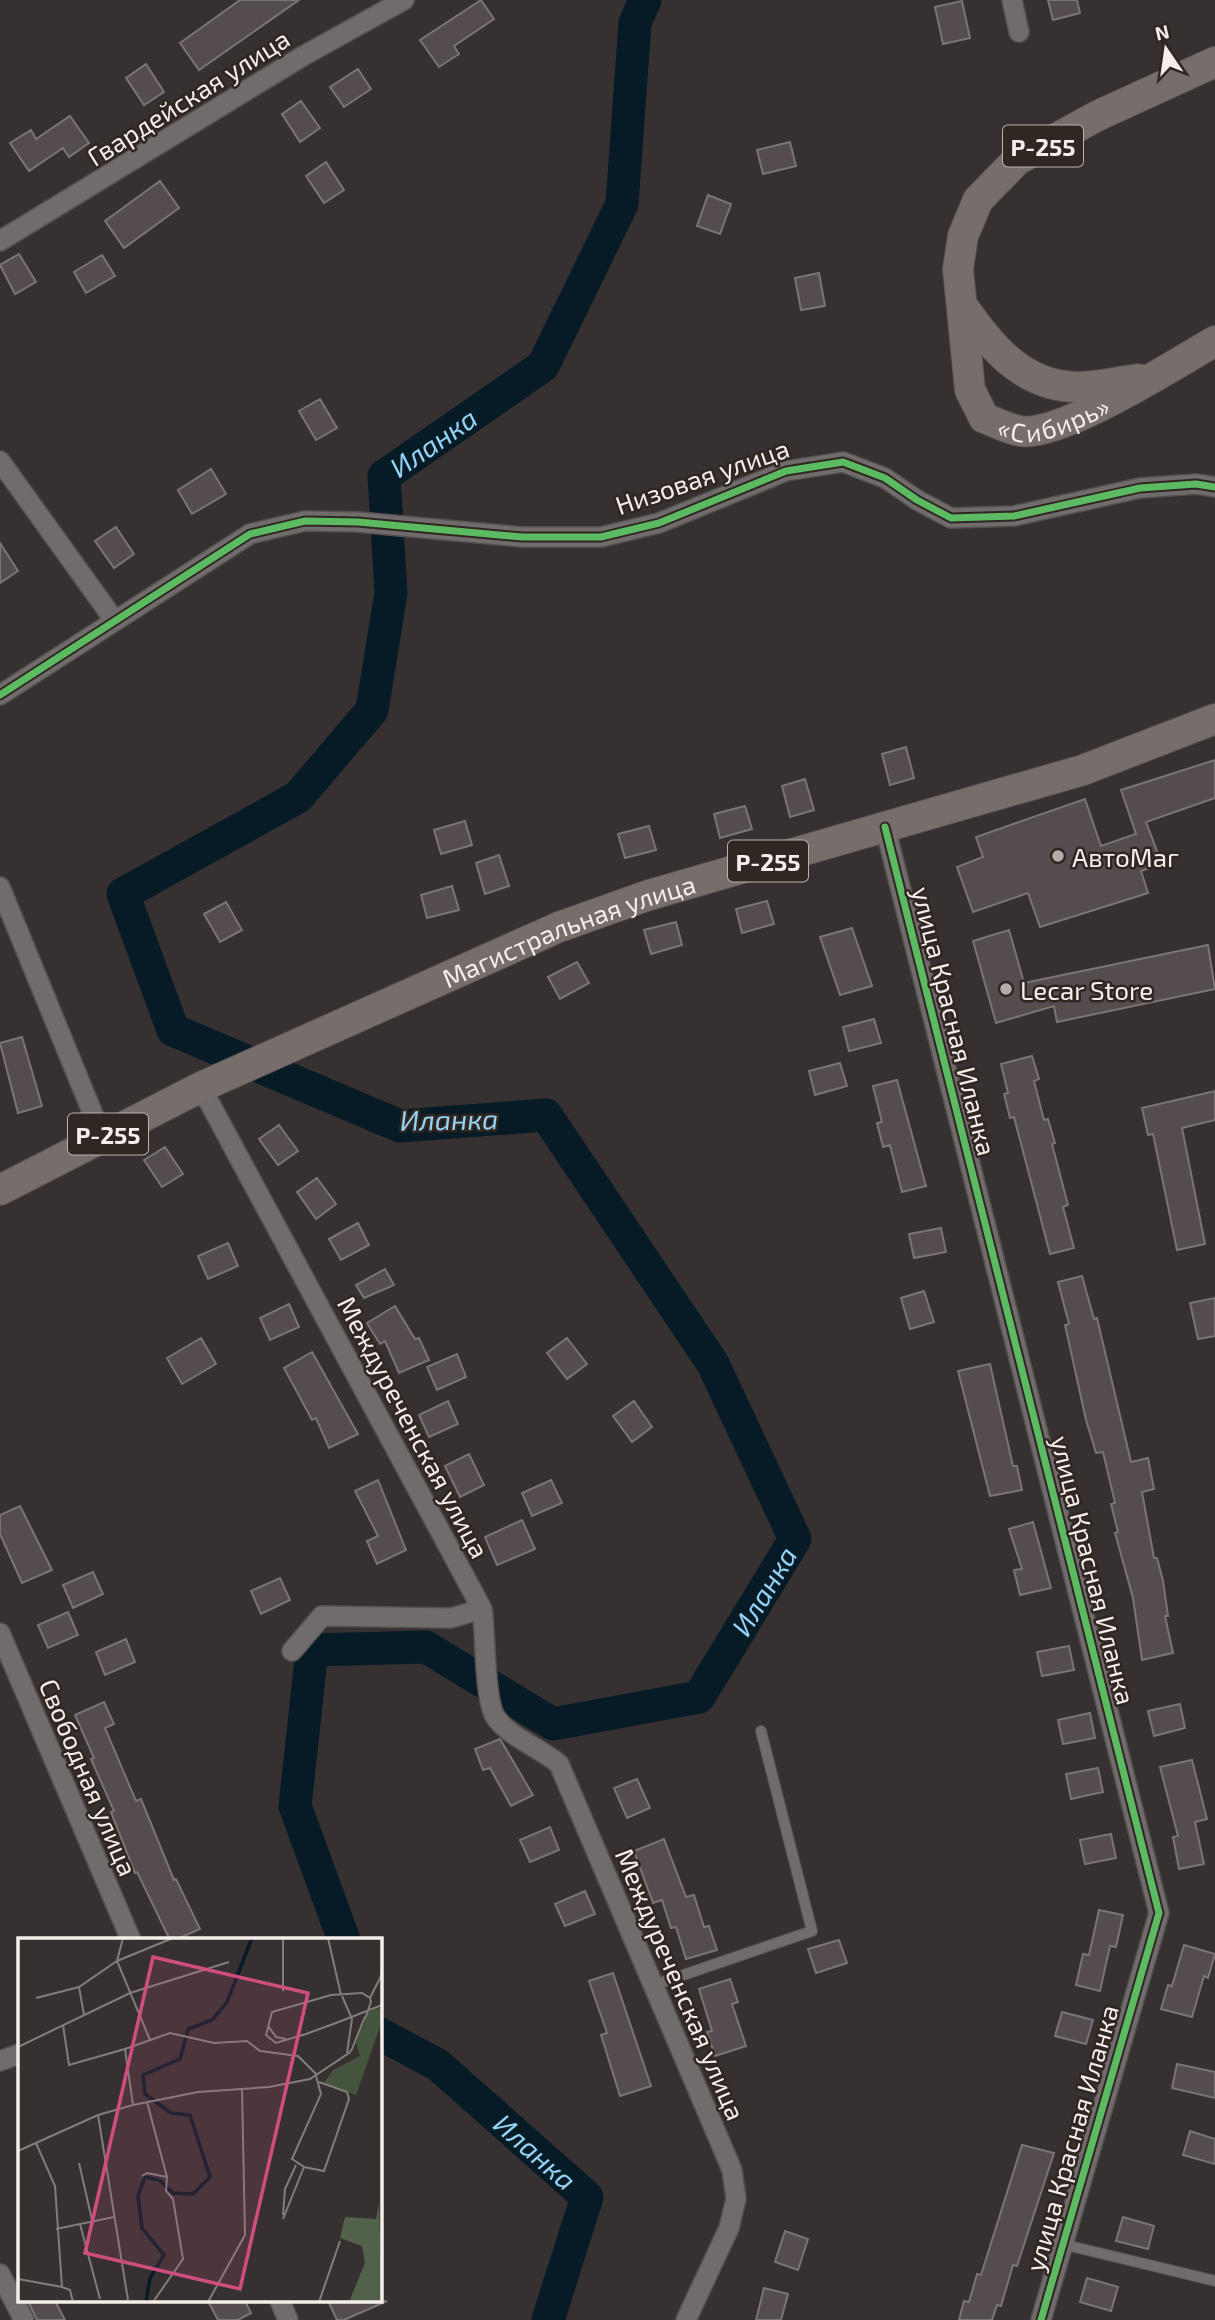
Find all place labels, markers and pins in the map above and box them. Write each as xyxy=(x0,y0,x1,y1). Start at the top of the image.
place label: АвтоМаг xyxy=(1072,841,1179,872)
marker: АвтоМаг xyxy=(1050,848,1066,864)
place label: Lecar Store xyxy=(1020,974,1153,1005)
marker: Lecar Store xyxy=(998,981,1014,997)

